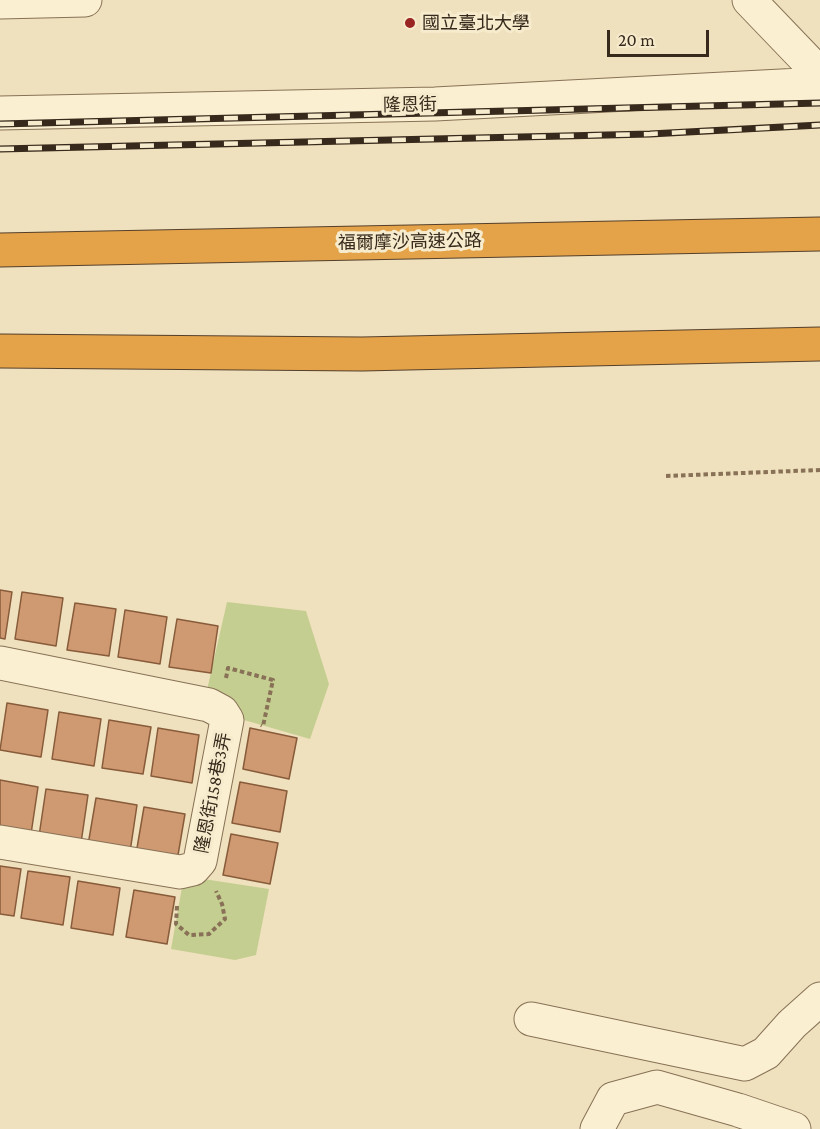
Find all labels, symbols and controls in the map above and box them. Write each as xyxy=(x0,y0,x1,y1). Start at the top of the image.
place label: 國立臺北大學 xyxy=(422,12,530,34)
marker: 國立臺北大學 xyxy=(403,16,417,30)
scale bar xyxy=(610,18,712,56)
text: 20 m xyxy=(618,30,655,50)
street label: 隆恩街 xyxy=(383,94,437,116)
street label: 福爾摩沙高速公路 xyxy=(338,230,482,254)
street label: 隆恩街158巷3弄 xyxy=(191,731,235,855)

